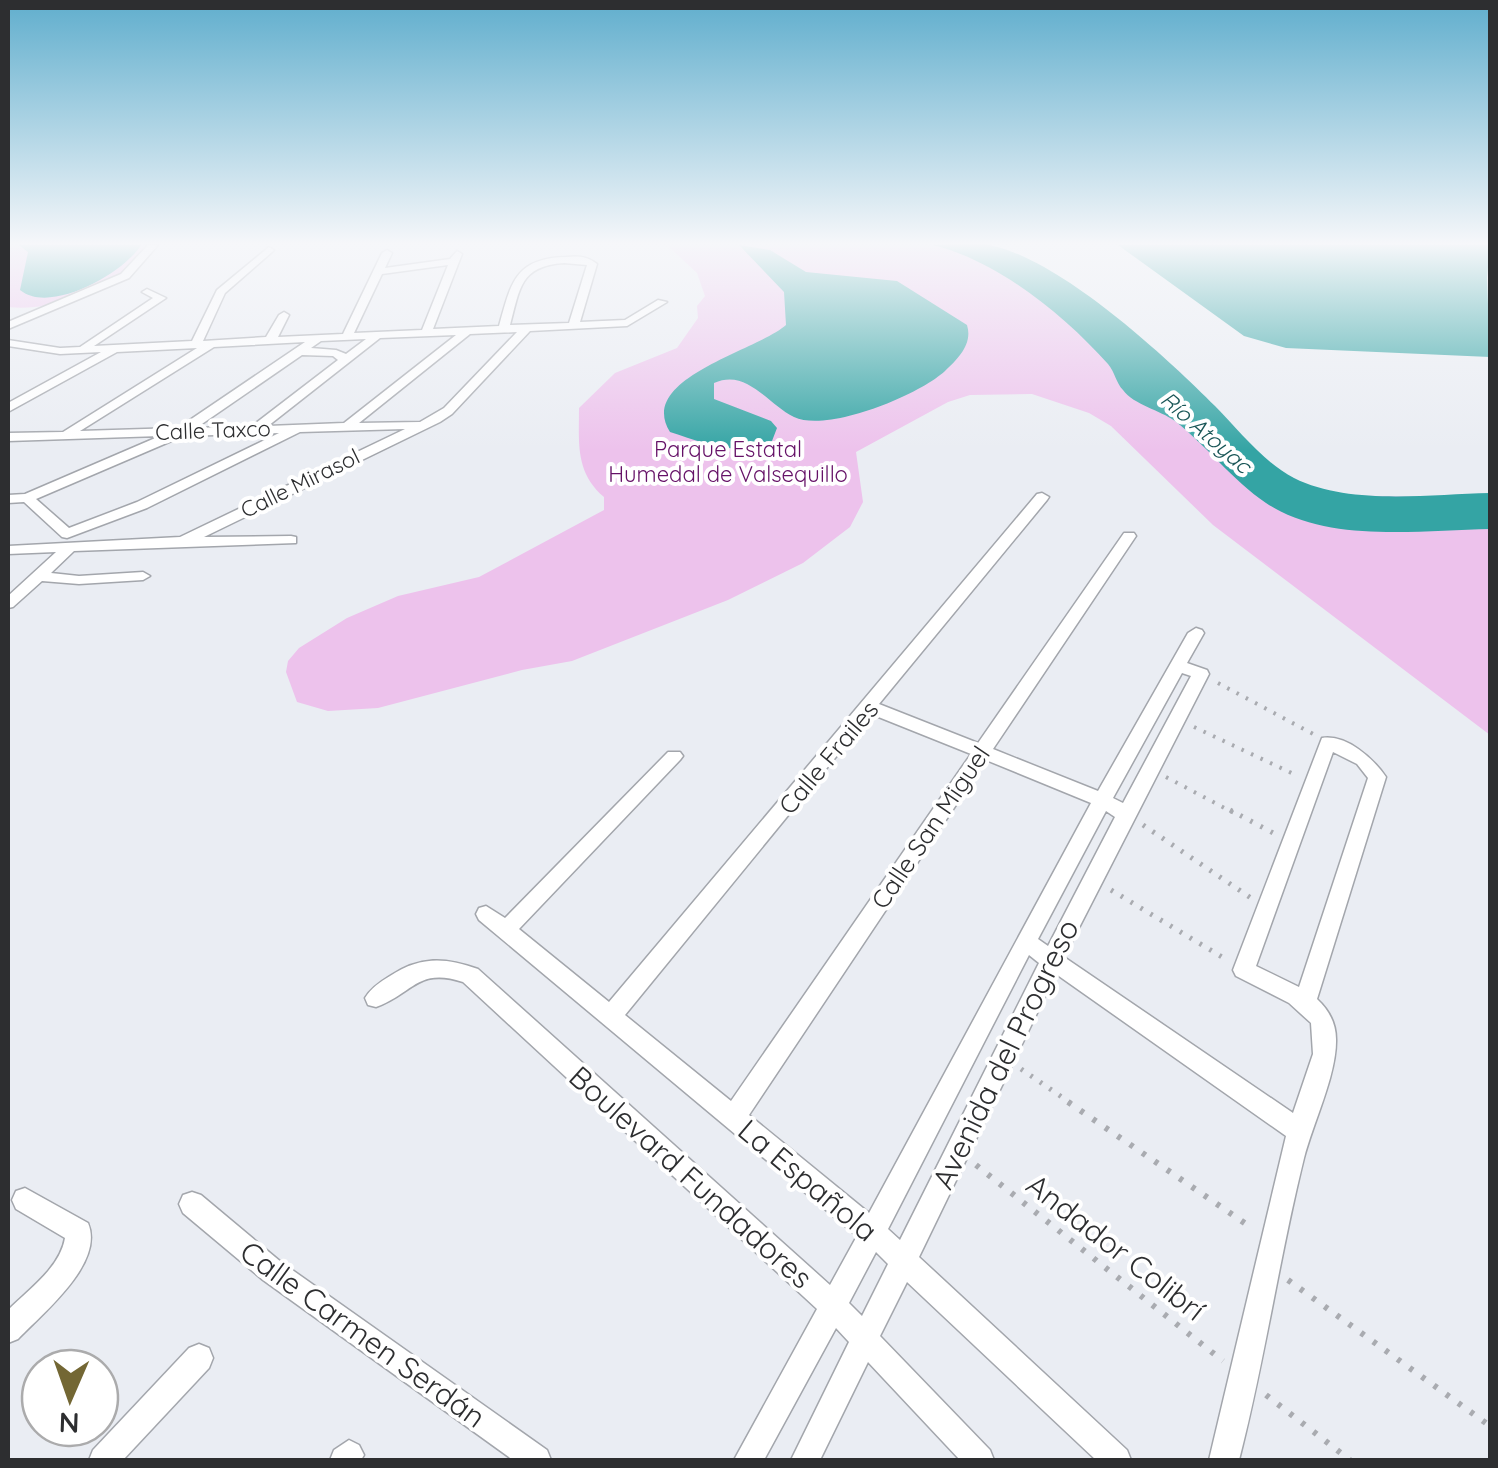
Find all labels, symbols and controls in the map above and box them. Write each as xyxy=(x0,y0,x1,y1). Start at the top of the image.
water label: Río Atoyac xyxy=(1155,385,1259,481)
street label: Calle Taxco xyxy=(155,414,271,446)
park label: Parque Estatal Humedal de Valsequillo xyxy=(608,435,848,488)
street label: Calle Mirasol xyxy=(236,442,364,524)
street label: Calle Frailes xyxy=(772,694,884,820)
street label: Calle San Miguel xyxy=(864,740,996,914)
street label: Avenida del Progreso xyxy=(923,913,1087,1195)
street label: Boulevard Fundadores xyxy=(561,1058,821,1296)
street label: La Española xyxy=(731,1111,885,1249)
street label: Andador Colibrí xyxy=(1019,1165,1213,1329)
street label: Calle Carmen Serdán xyxy=(233,1232,493,1436)
north arrow xyxy=(20,1348,120,1448)
text: N xyxy=(58,1406,80,1441)

